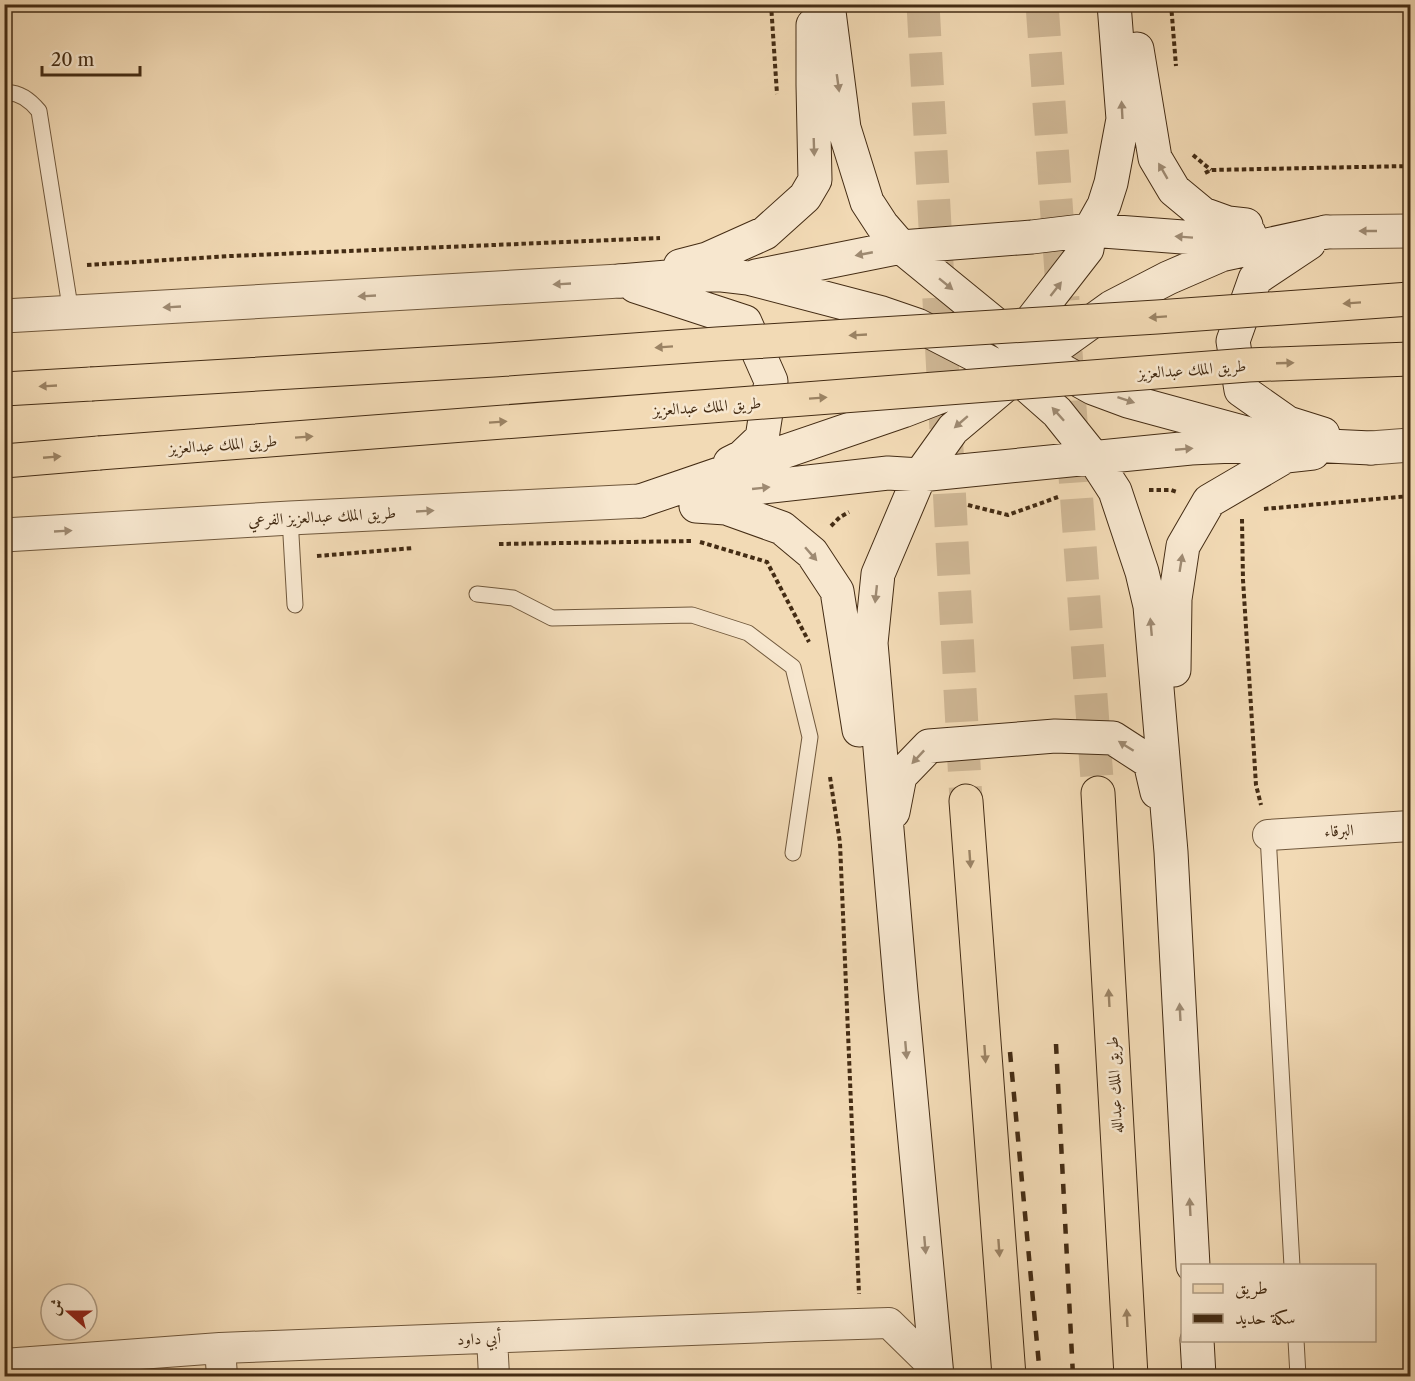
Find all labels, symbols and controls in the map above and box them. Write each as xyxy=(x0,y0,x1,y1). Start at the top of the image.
scale bar xyxy=(42,39,140,77)
text: 20 m xyxy=(51,49,95,71)
one-way arrow xyxy=(833,74,843,93)
one-way arrow xyxy=(1118,101,1127,120)
one-way arrow xyxy=(810,137,819,156)
one-way arrow xyxy=(1157,163,1168,179)
one-way arrow xyxy=(1359,227,1378,236)
one-way arrow xyxy=(1174,232,1193,242)
one-way arrow xyxy=(855,250,874,259)
one-way arrow xyxy=(938,277,953,289)
one-way arrow xyxy=(552,280,571,289)
one-way arrow xyxy=(1050,281,1062,296)
one-way arrow xyxy=(357,291,376,300)
one-way arrow xyxy=(1343,299,1362,308)
one-way arrow xyxy=(163,302,182,312)
one-way arrow xyxy=(1148,312,1167,322)
one-way arrow xyxy=(849,331,868,340)
one-way arrow xyxy=(654,343,673,352)
street label: طريق الملك عبدالعزيز xyxy=(1135,355,1247,384)
one-way arrow xyxy=(1276,359,1295,368)
one-way arrow xyxy=(38,382,57,391)
street label: طريق الملك عبدالعزيز xyxy=(650,392,762,421)
one-way arrow xyxy=(809,393,828,402)
one-way arrow xyxy=(1117,395,1135,405)
one-way arrow xyxy=(1052,407,1065,422)
one-way arrow xyxy=(954,415,969,428)
one-way arrow xyxy=(489,418,508,427)
street label: طريق الملك عبدالعزيز xyxy=(166,430,278,459)
one-way arrow xyxy=(294,433,313,442)
one-way arrow xyxy=(1175,444,1194,454)
one-way arrow xyxy=(42,452,61,462)
one-way arrow xyxy=(751,483,770,492)
street label: طريق الملك عبدالعزيز الفرعي xyxy=(248,502,397,533)
one-way arrow xyxy=(416,507,435,516)
one-way arrow xyxy=(53,527,72,536)
one-way arrow xyxy=(804,546,818,561)
one-way arrow xyxy=(1176,554,1185,573)
one-way arrow xyxy=(871,584,881,603)
one-way arrow xyxy=(1146,617,1156,636)
one-way arrow xyxy=(1118,741,1134,752)
one-way arrow xyxy=(911,750,925,765)
street label: البرقاء xyxy=(1324,819,1354,842)
one-way arrow xyxy=(965,850,975,869)
one-way arrow xyxy=(1105,988,1114,1007)
one-way arrow xyxy=(1175,1003,1184,1022)
street label: طريق الملك عبدالله xyxy=(1101,1036,1128,1134)
one-way arrow xyxy=(902,1041,911,1060)
one-way arrow xyxy=(980,1044,989,1063)
one-way arrow xyxy=(1185,1198,1194,1217)
one-way arrow xyxy=(920,1235,930,1254)
one-way arrow xyxy=(994,1239,1004,1258)
legend xyxy=(1181,1264,1376,1342)
text: طريق xyxy=(1235,1277,1268,1300)
north arrow xyxy=(39,1282,99,1342)
text: ش xyxy=(43,1296,67,1318)
text: سكة حديد xyxy=(1235,1307,1296,1329)
one-way arrow xyxy=(1123,1309,1132,1328)
street label: أبي داود xyxy=(457,1326,502,1352)

